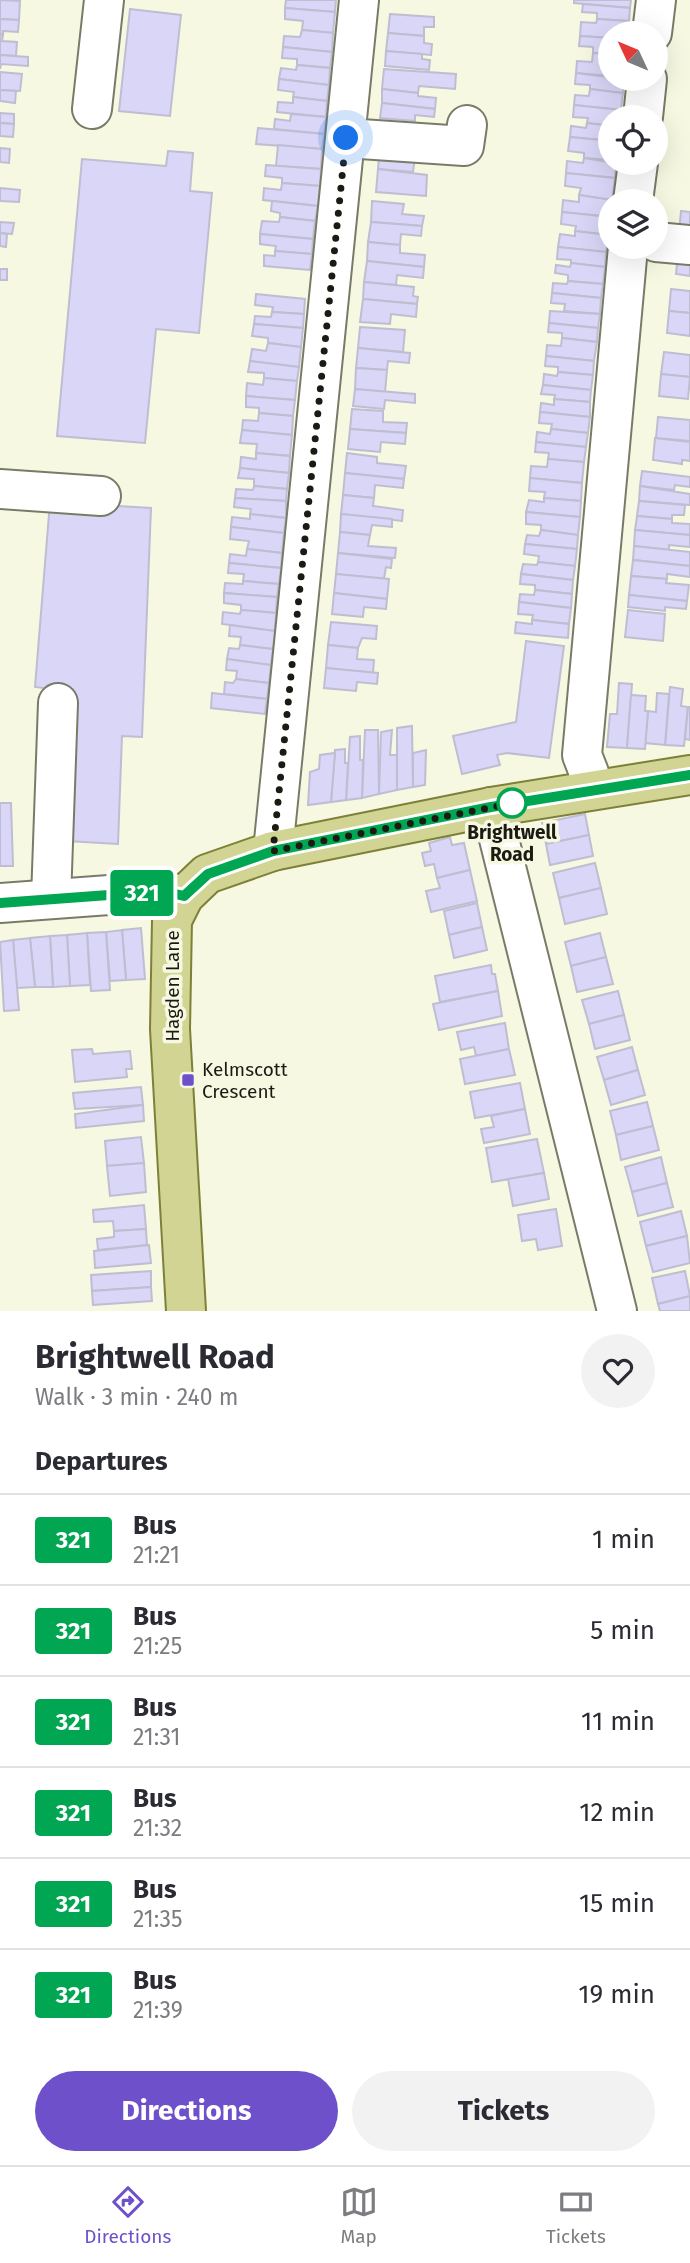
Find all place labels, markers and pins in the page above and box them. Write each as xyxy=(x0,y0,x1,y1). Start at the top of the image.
marker: Brightwell Road xyxy=(497,788,527,818)
place label: Brightwell Road xyxy=(467,821,557,866)
place label: Kelmscott Crescent xyxy=(202,1058,288,1103)
marker: Kelmscott Crescent xyxy=(180,1072,196,1088)

